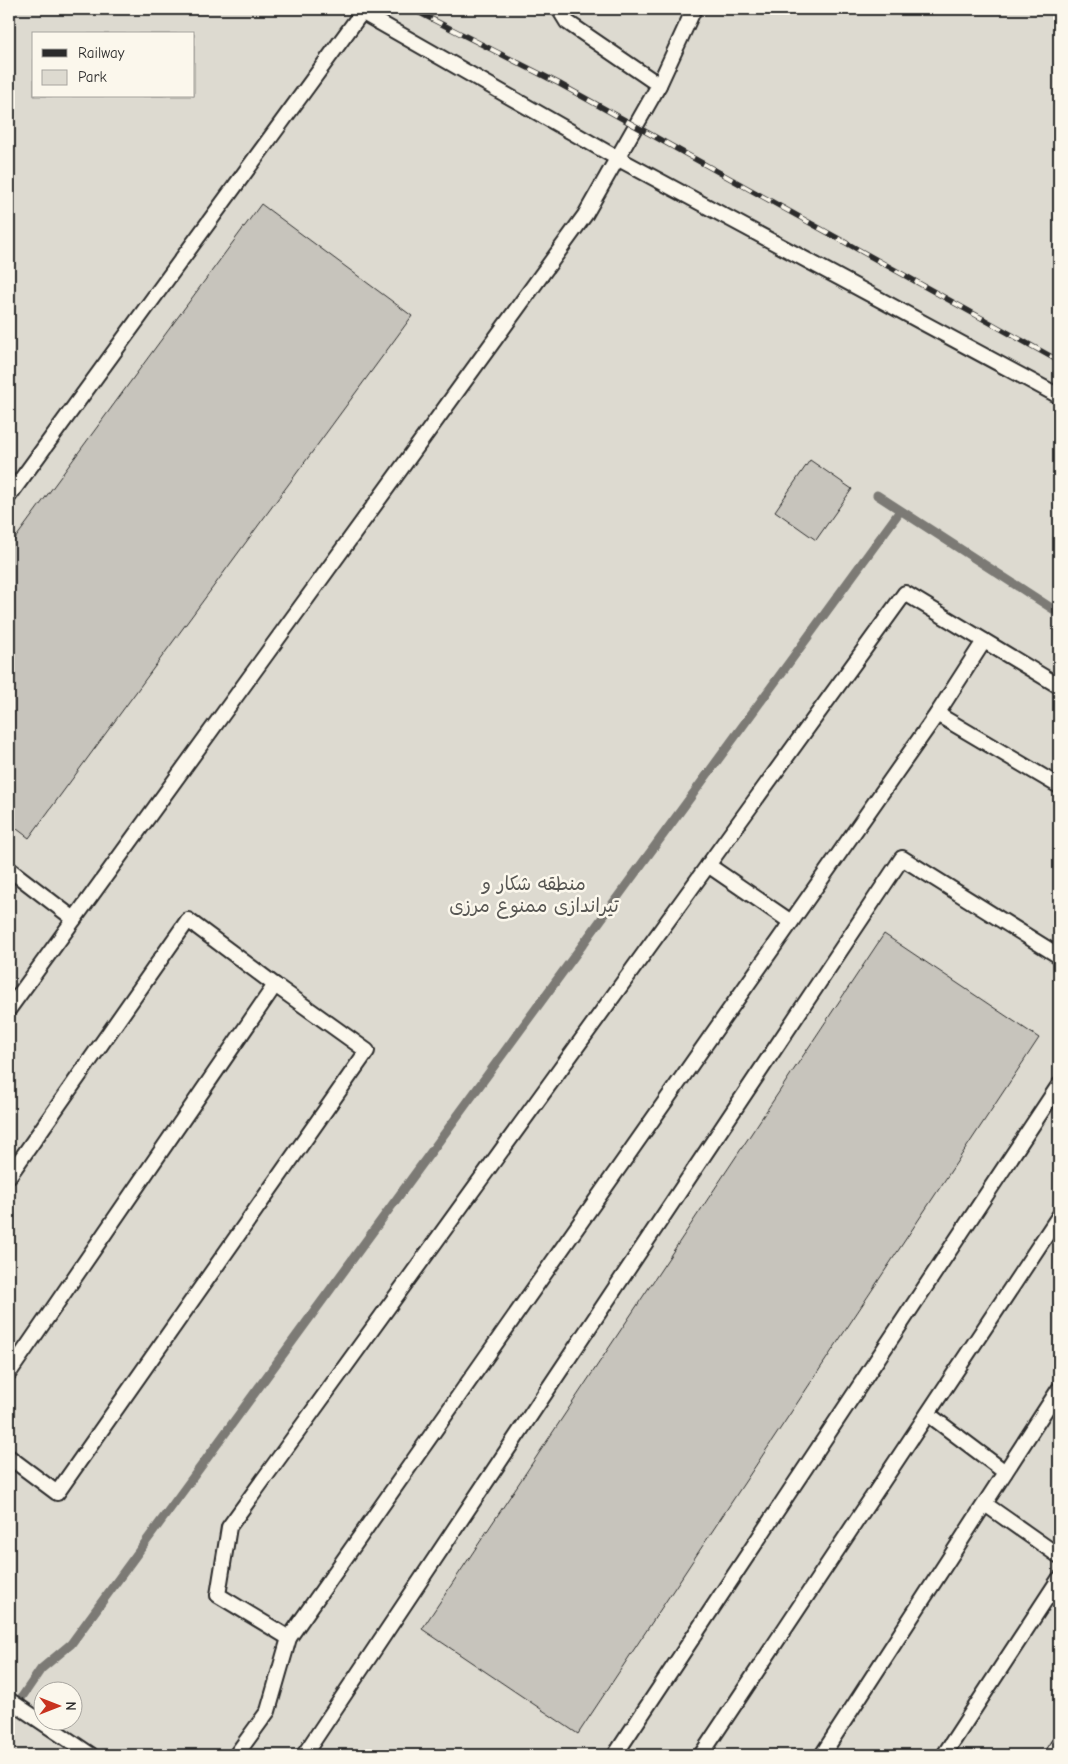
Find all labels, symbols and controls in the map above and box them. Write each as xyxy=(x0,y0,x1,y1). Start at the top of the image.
legend xyxy=(32,32,195,98)
text: Railway xyxy=(78,44,125,62)
text: Park xyxy=(78,68,107,86)
park label: منطقه شکار و تیراندازی ممنوع مرزی xyxy=(449,873,619,919)
north arrow xyxy=(32,1682,82,1732)
text: N xyxy=(62,1701,79,1711)

